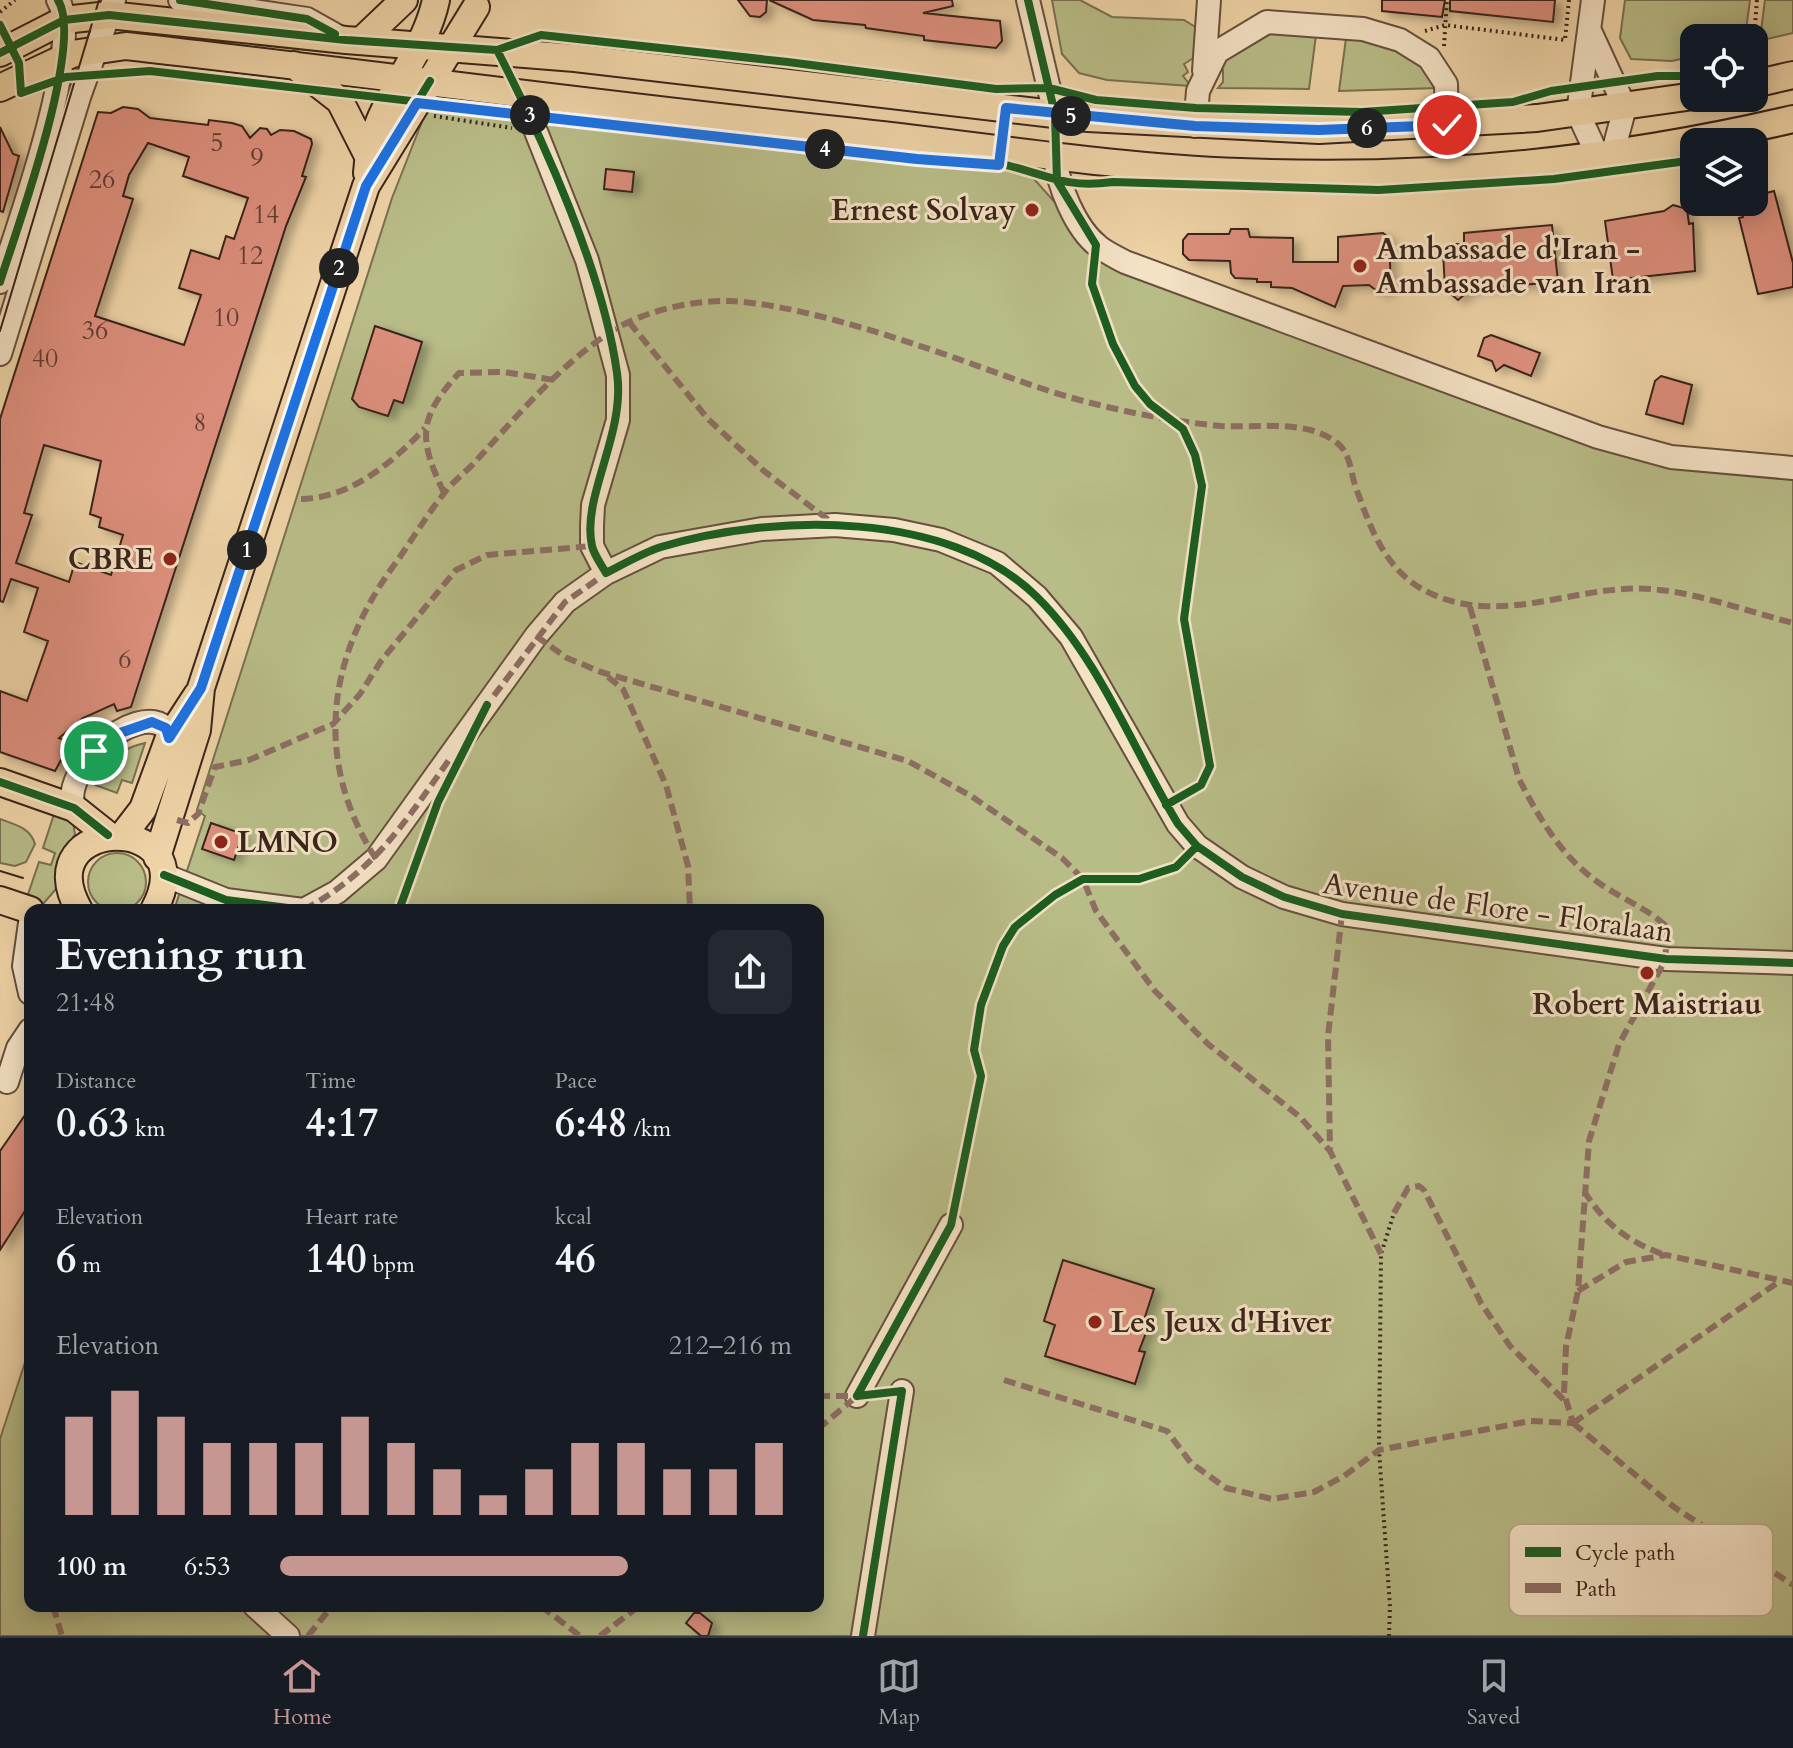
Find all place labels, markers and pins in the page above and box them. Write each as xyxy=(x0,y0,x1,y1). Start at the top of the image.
pin xyxy=(1413,91,1481,159)
pin: 3 xyxy=(510,95,550,135)
pin: 5 xyxy=(1051,96,1091,136)
pin: 6 xyxy=(1347,108,1387,148)
pin: 4 xyxy=(805,129,845,169)
place label: Ernest Solvay xyxy=(831,190,1016,231)
marker: Ernest Solvay xyxy=(1023,201,1041,219)
place label: Ambassade d'Iran - Ambassade van Iran xyxy=(1376,229,1651,304)
pin: 2 xyxy=(319,248,359,288)
marker: Ambassade d'Iran - Ambassade van Iran xyxy=(1351,257,1369,275)
pin: 1 xyxy=(227,530,267,570)
place label: CBRE xyxy=(68,539,154,580)
marker: CBRE xyxy=(161,550,179,568)
pin xyxy=(60,717,128,785)
place label: LMNO xyxy=(237,822,338,863)
marker: LMNO xyxy=(212,833,230,851)
marker: Robert Maistriau xyxy=(1638,964,1656,982)
place label: Robert Maistriau xyxy=(1532,984,1762,1025)
place label: Les Jeux d'Hiver xyxy=(1111,1302,1332,1343)
marker: Les Jeux d'Hiver xyxy=(1086,1313,1104,1331)

